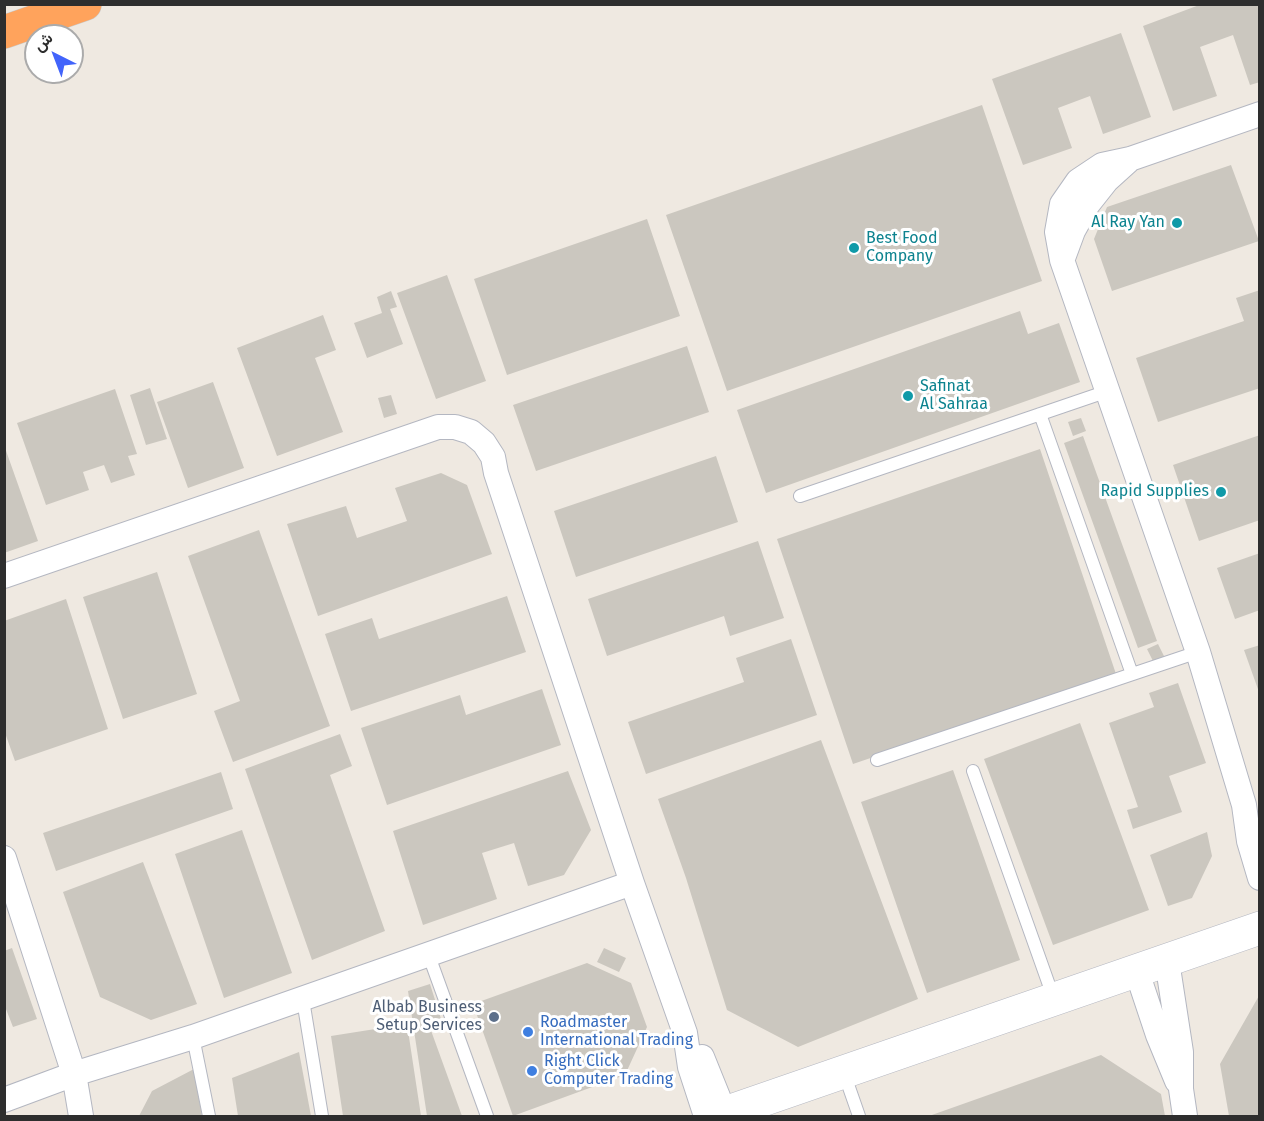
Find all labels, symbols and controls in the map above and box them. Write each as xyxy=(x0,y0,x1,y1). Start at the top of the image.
north arrow xyxy=(24,24,84,84)
text: ش xyxy=(29,28,56,55)
place label: Al Ray Yan xyxy=(1091,213,1165,233)
marker: Al Ray Yan xyxy=(1170,216,1184,230)
place label: Best Food Company xyxy=(866,229,937,267)
marker: Best Food Company xyxy=(847,241,861,255)
place label: Safinat Al Sahraa xyxy=(920,377,988,415)
marker: Safinat Al Sahraa xyxy=(901,389,915,403)
place label: Rapid Supplies xyxy=(1101,482,1209,502)
marker: Rapid Supplies xyxy=(1214,485,1228,499)
place label: Albab Business Setup Services xyxy=(372,998,482,1036)
marker: Albab Business Setup Services xyxy=(487,1010,501,1024)
place label: Roadmaster International Trading xyxy=(540,1013,693,1051)
marker: Roadmaster International Trading xyxy=(521,1025,535,1039)
place label: Right Click Computer Trading xyxy=(544,1052,673,1090)
marker: Right Click Computer Trading xyxy=(525,1064,539,1078)

